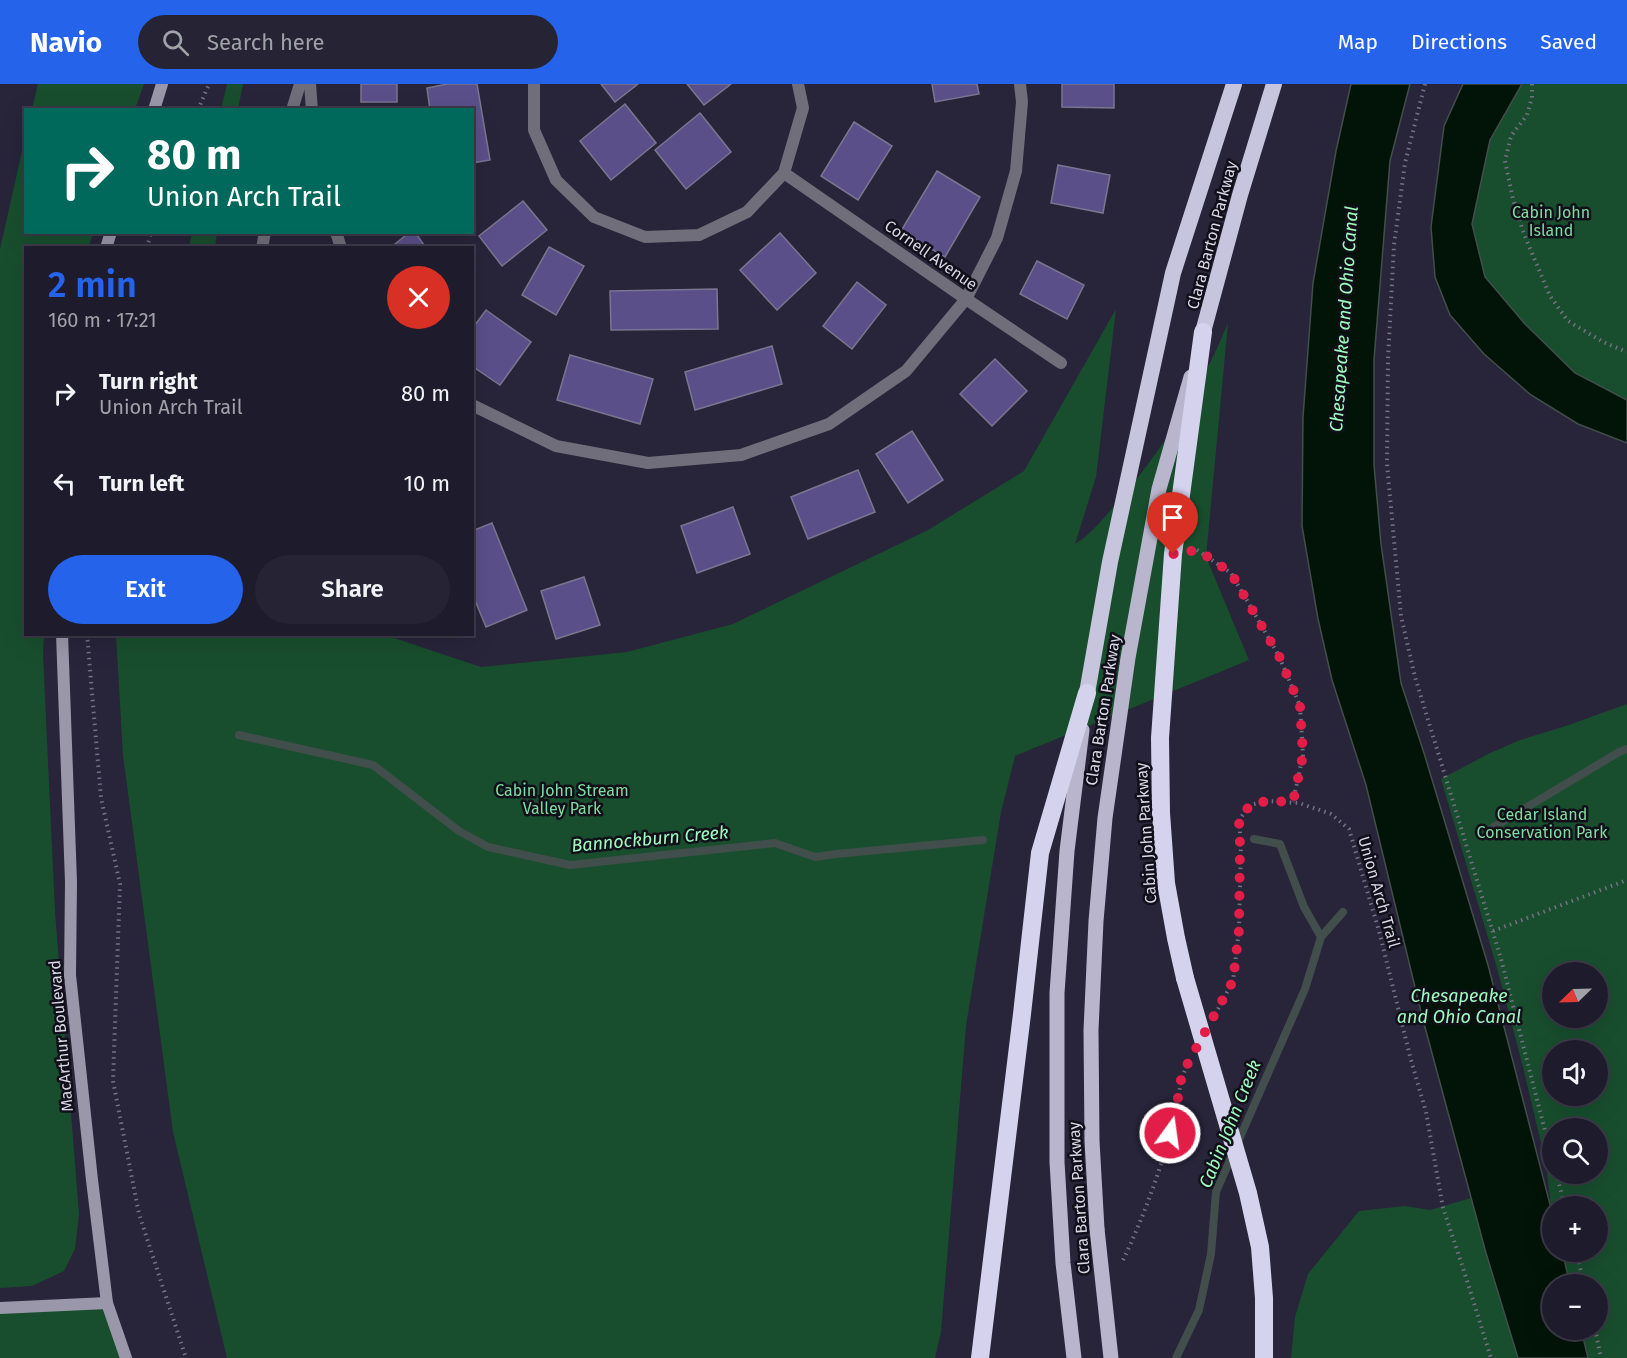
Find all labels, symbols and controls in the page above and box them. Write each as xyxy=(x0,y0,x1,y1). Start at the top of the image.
search box xyxy=(138,15,558,69)
text: Navio xyxy=(30,26,102,59)
icon: search xyxy=(159,26,192,59)
text: Search here xyxy=(207,29,325,56)
text: Map xyxy=(1338,29,1378,55)
text: Directions xyxy=(1411,29,1507,55)
text: Saved xyxy=(1540,29,1597,55)
text: 80 m xyxy=(147,130,241,180)
icon: right xyxy=(48,132,126,210)
street label: Clara Barton Parkway xyxy=(1183,159,1241,311)
text: Union Arch Trail xyxy=(147,181,341,213)
park label: Cabin John Island xyxy=(1512,203,1590,240)
water label: Chesapeake and Ohio Canal xyxy=(1325,205,1363,433)
street label: Cornell Avenue xyxy=(881,216,981,294)
text: 2 min xyxy=(48,263,137,307)
button: close xyxy=(387,266,450,329)
text: 160 m · 17:21 xyxy=(48,308,157,332)
text: Turn right xyxy=(99,368,198,395)
icon: right xyxy=(48,377,81,410)
text: 80 m xyxy=(401,380,450,407)
text: Union Arch Trail xyxy=(99,395,243,419)
icon: left xyxy=(48,467,81,500)
text: Turn left xyxy=(99,470,184,497)
text: 10 m xyxy=(404,470,450,497)
pin xyxy=(1147,492,1198,554)
icon: arrive xyxy=(1156,501,1189,534)
button: Exit xyxy=(48,555,243,624)
button: Share xyxy=(255,555,450,624)
street label: Clara Barton Parkway xyxy=(1082,633,1124,787)
street label: Cabin John Parkway xyxy=(1132,762,1160,904)
park label: Cabin John Stream Valley Park xyxy=(495,781,629,818)
park label: Cedar Island Conservation Park xyxy=(1477,805,1608,842)
water label: Bannockburn Creek xyxy=(570,821,730,857)
street label: Union Arch Trail xyxy=(1354,834,1404,950)
street label: MacArthur Boulevard xyxy=(45,959,77,1113)
north arrow xyxy=(1542,962,1608,1028)
map controls xyxy=(1542,962,1608,1340)
water label: Chesapeake and Ohio Canal xyxy=(1397,985,1521,1028)
button: sound xyxy=(1542,1040,1608,1106)
water label: Cabin John Creek xyxy=(1194,1057,1266,1191)
position arrow xyxy=(1138,1101,1202,1165)
button: search xyxy=(1542,1118,1608,1184)
street label: Clara Barton Parkway xyxy=(1064,1121,1094,1275)
button: + xyxy=(1542,1196,1608,1262)
button: − xyxy=(1542,1274,1608,1340)

